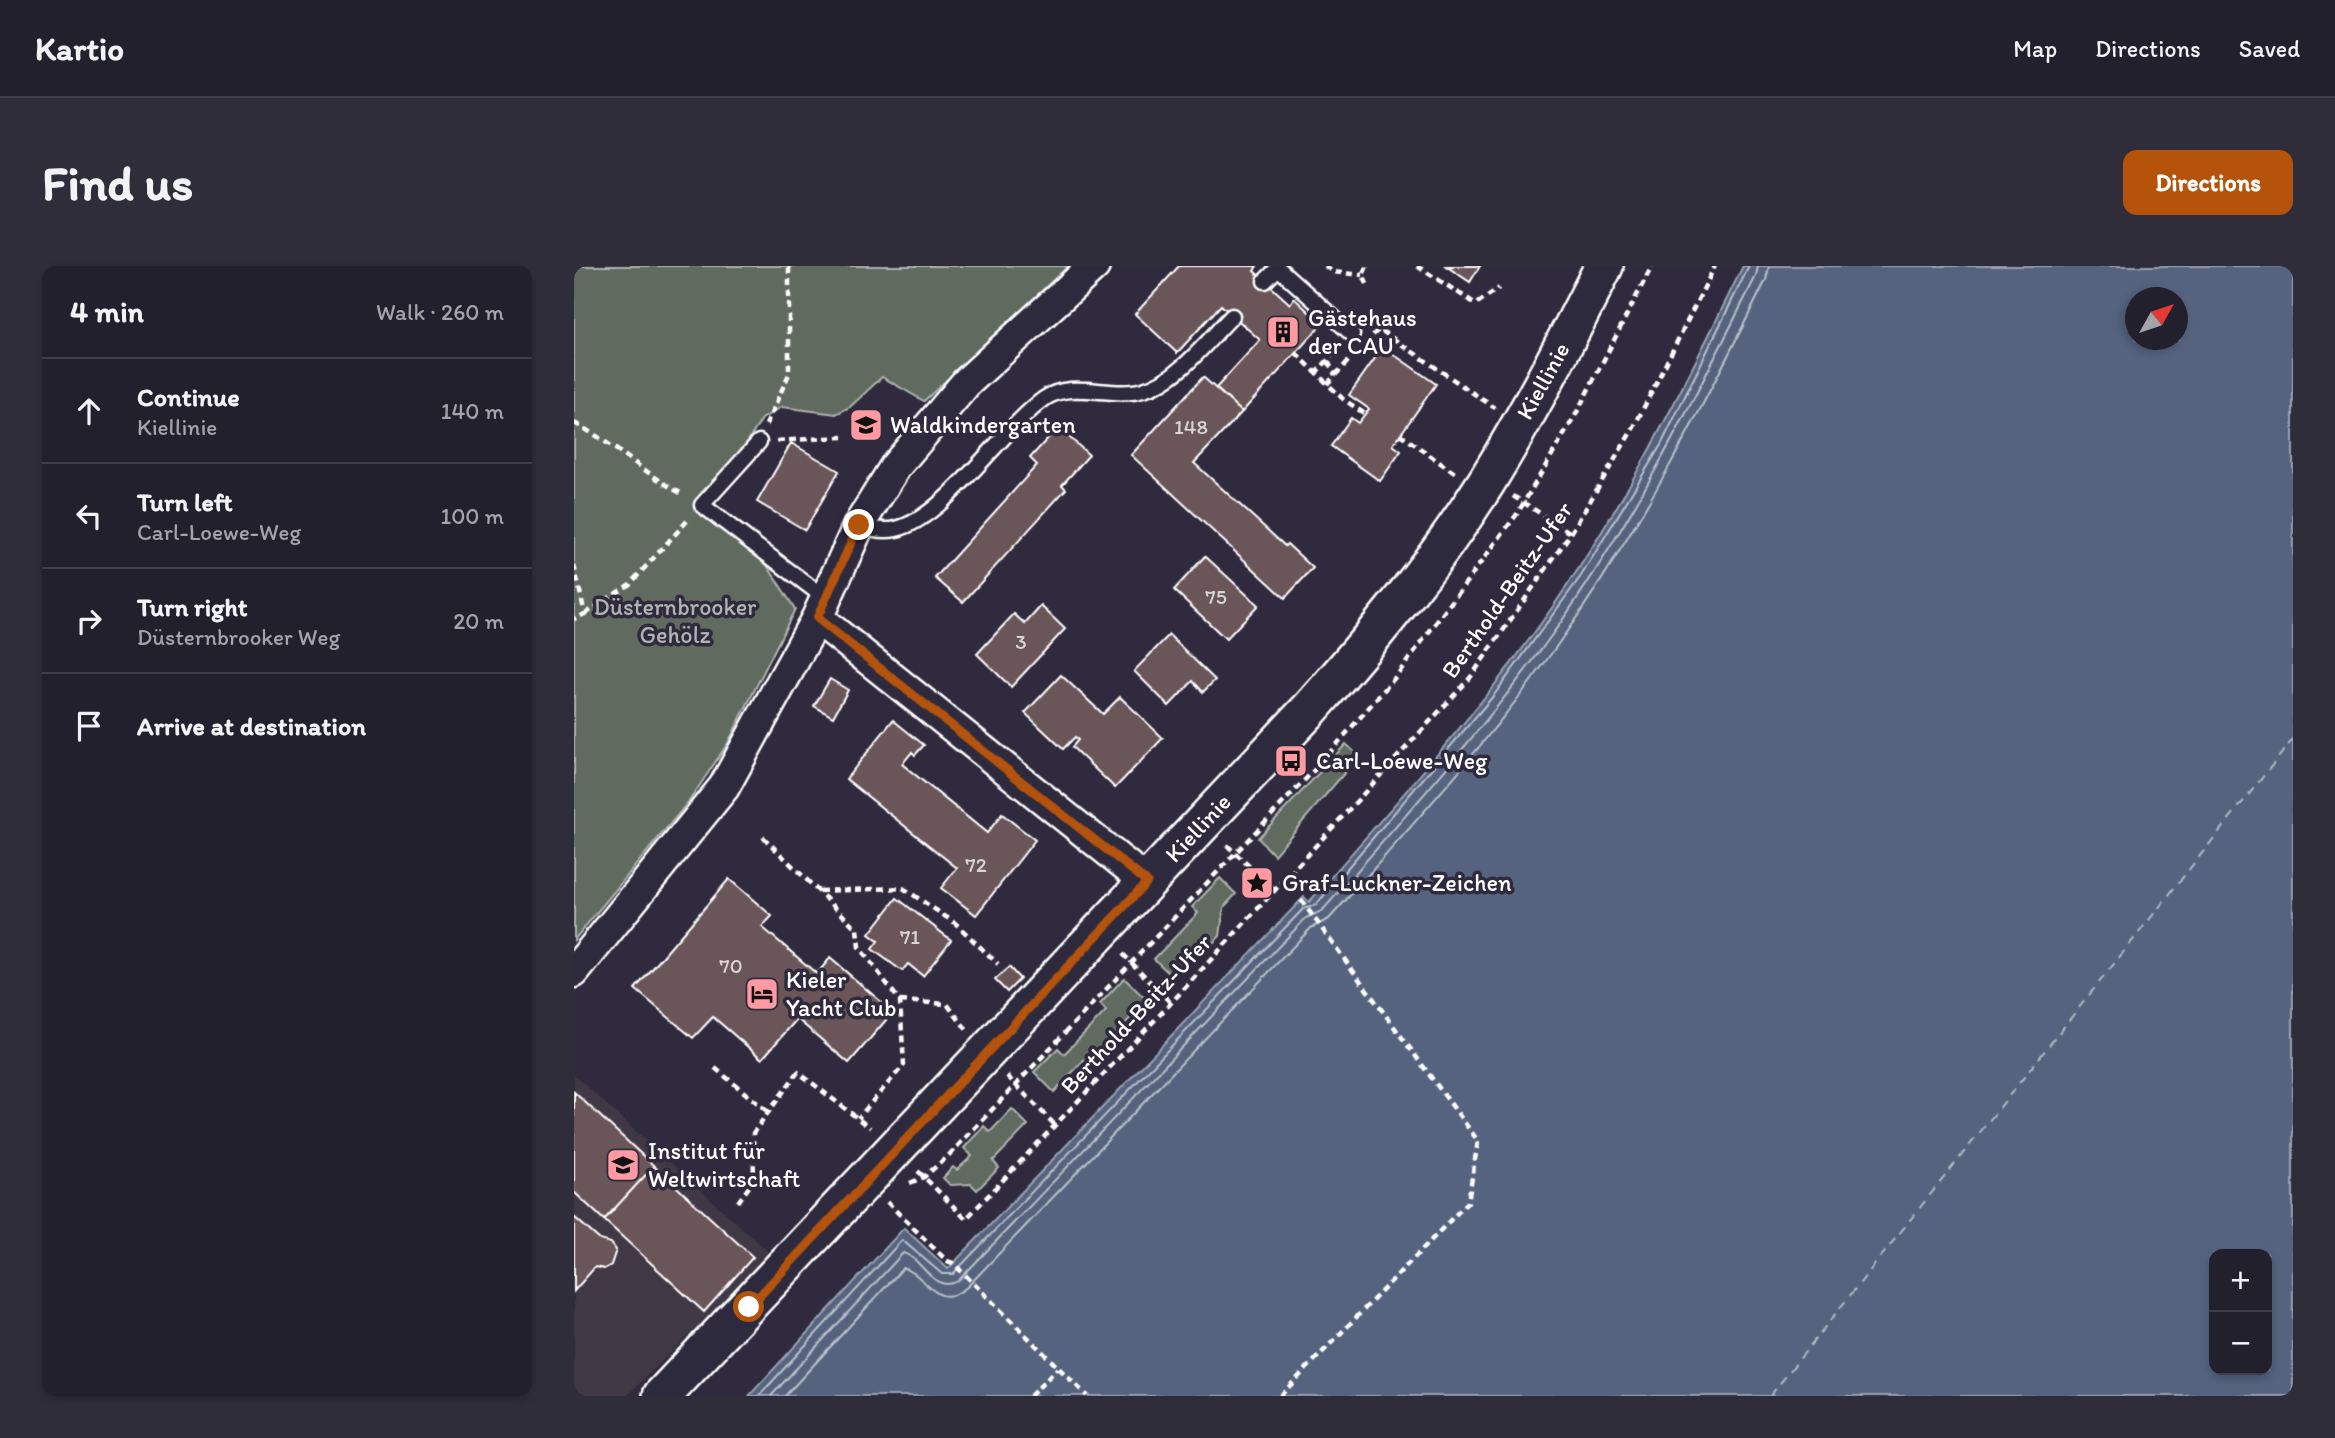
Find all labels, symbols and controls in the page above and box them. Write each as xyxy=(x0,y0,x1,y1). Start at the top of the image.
text: Kartio xyxy=(35,29,124,68)
text: Map xyxy=(2013,34,2057,63)
text: Directions xyxy=(2095,34,2201,63)
text: Saved xyxy=(2239,34,2300,63)
button: Directions xyxy=(2123,150,2293,215)
text: Find us xyxy=(42,153,193,212)
north arrow xyxy=(2125,287,2188,350)
text: 4 min xyxy=(70,293,144,330)
text: Walk · 260 m xyxy=(376,298,504,326)
place label: Gästehaus der CAU xyxy=(1308,303,1417,360)
building icon: Gästehaus der CAU xyxy=(1264,313,1302,351)
street label: Kiellinie xyxy=(1510,337,1576,424)
text: Continue xyxy=(137,381,240,413)
icon: ahead xyxy=(70,392,108,430)
text: 140 m xyxy=(441,397,504,425)
school or university icon: Waldkindergarten xyxy=(847,406,885,444)
place label: Waldkindergarten xyxy=(890,410,1076,439)
text: Kiellinie xyxy=(137,413,217,441)
house number: 148 xyxy=(1174,414,1208,439)
text: Turn left xyxy=(137,486,233,518)
street label: Berthold-Beitz-Ufer xyxy=(1435,496,1579,683)
icon: left xyxy=(70,497,108,535)
text: 100 m xyxy=(440,502,504,530)
route end xyxy=(843,509,874,540)
text: Carl-Loewe-Weg xyxy=(137,518,301,546)
house number: 75 xyxy=(1205,584,1227,609)
text: Turn right xyxy=(137,591,248,623)
park label: Düsternbrooker Gehölz xyxy=(594,592,756,649)
icon: right xyxy=(70,602,108,640)
text: 20 m xyxy=(453,607,504,635)
text: Düsternbrooker Weg xyxy=(137,623,340,651)
house number: 3 xyxy=(1015,629,1027,654)
icon: arrive xyxy=(70,707,108,745)
text: Arrive at destination xyxy=(137,710,366,742)
bus stop icon: Carl-Loewe-Weg xyxy=(1272,742,1310,780)
place label: Carl-Loewe-Weg xyxy=(1316,746,1488,775)
street label: Kiellinie xyxy=(1158,787,1237,868)
house number: 72 xyxy=(965,852,987,877)
place icon: Graf-Luckner-Zeichen xyxy=(1238,864,1276,902)
place label: Graf-Luckner-Zeichen xyxy=(1282,868,1512,897)
house number: 71 xyxy=(900,924,920,949)
street label: Berthold-Beitz-Ufer xyxy=(1054,927,1218,1100)
house number: 70 xyxy=(719,953,743,978)
place label: Kieler Yacht Club xyxy=(786,965,896,1022)
hotel icon: Kieler Yacht Club xyxy=(743,975,781,1013)
place label: Institut für Weltwirtschaft xyxy=(648,1136,800,1193)
school or university icon: Institut für Weltwirtschaft xyxy=(604,1146,642,1184)
map controls xyxy=(2209,1249,2272,1375)
button: + xyxy=(2209,1249,2272,1312)
route start xyxy=(733,1291,764,1322)
button: − xyxy=(2209,1312,2272,1375)

